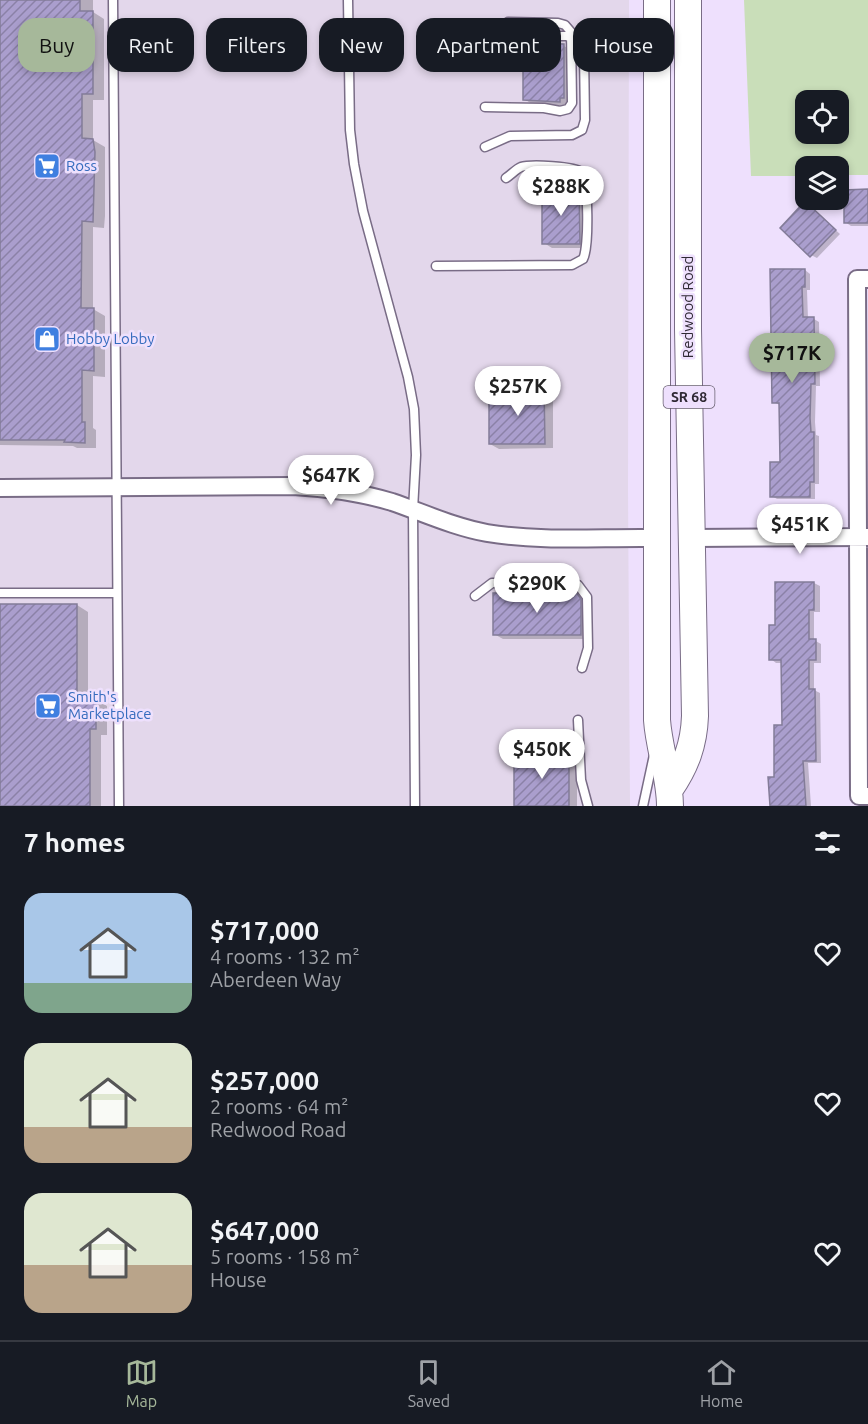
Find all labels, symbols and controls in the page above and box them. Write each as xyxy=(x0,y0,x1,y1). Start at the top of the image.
chip: Buy xyxy=(18,18,95,72)
chip: Rent xyxy=(107,18,194,72)
chip: Filters xyxy=(206,18,307,72)
chip: New xyxy=(319,18,404,72)
chip: Apartment xyxy=(416,18,561,72)
chip: House xyxy=(573,18,674,72)
map controls xyxy=(795,90,849,210)
button: locate xyxy=(795,90,849,144)
supermarket icon: Ross xyxy=(32,151,62,181)
button: layers xyxy=(795,156,849,210)
place label: Ross xyxy=(66,157,97,174)
pin: $288K xyxy=(519,166,603,217)
text: $288K xyxy=(532,174,590,197)
street label: Redwood Road xyxy=(679,256,696,358)
shop icon: Hobby Lobby xyxy=(32,324,62,354)
place label: Hobby Lobby xyxy=(66,330,155,347)
pin: $717K xyxy=(750,333,834,384)
text: $717K xyxy=(763,341,821,364)
pin: $257K xyxy=(476,366,560,417)
text: $257K xyxy=(489,374,547,397)
road number: SR 68 xyxy=(664,386,714,408)
pin: $647K xyxy=(289,455,373,506)
text: $647K xyxy=(302,463,360,486)
pin: $451K xyxy=(758,504,842,555)
text: $451K xyxy=(771,512,829,535)
pin: $290K xyxy=(495,563,579,614)
text: $290K xyxy=(508,571,566,594)
place label: Smith's Marketplace xyxy=(68,688,152,722)
supermarket icon: Smith's Marketplace xyxy=(33,691,63,721)
pin: $450K xyxy=(500,729,584,780)
text: $450K xyxy=(513,737,571,760)
icon: filters xyxy=(811,826,844,859)
text: 7 homes xyxy=(24,828,125,857)
text: $717,000 xyxy=(210,916,319,945)
icon: home xyxy=(72,917,144,989)
icon: heart xyxy=(811,937,844,970)
text: 4 rooms · 132 m² xyxy=(210,945,360,968)
text: Aberdeen Way xyxy=(210,968,341,991)
text: $257,000 xyxy=(210,1066,319,1095)
icon: home xyxy=(72,1067,144,1139)
icon: heart xyxy=(811,1087,844,1120)
text: 2 rooms · 64 m² xyxy=(210,1095,348,1118)
text: Redwood Road xyxy=(210,1118,346,1141)
text: $647,000 xyxy=(210,1216,319,1245)
icon: home xyxy=(72,1217,144,1289)
icon: heart xyxy=(811,1237,844,1270)
text: 5 rooms · 158 m² xyxy=(210,1245,360,1268)
text: House xyxy=(210,1268,267,1291)
tab: Map xyxy=(125,1356,158,1410)
tab: Saved xyxy=(408,1356,450,1410)
tab: Home xyxy=(700,1356,743,1410)

